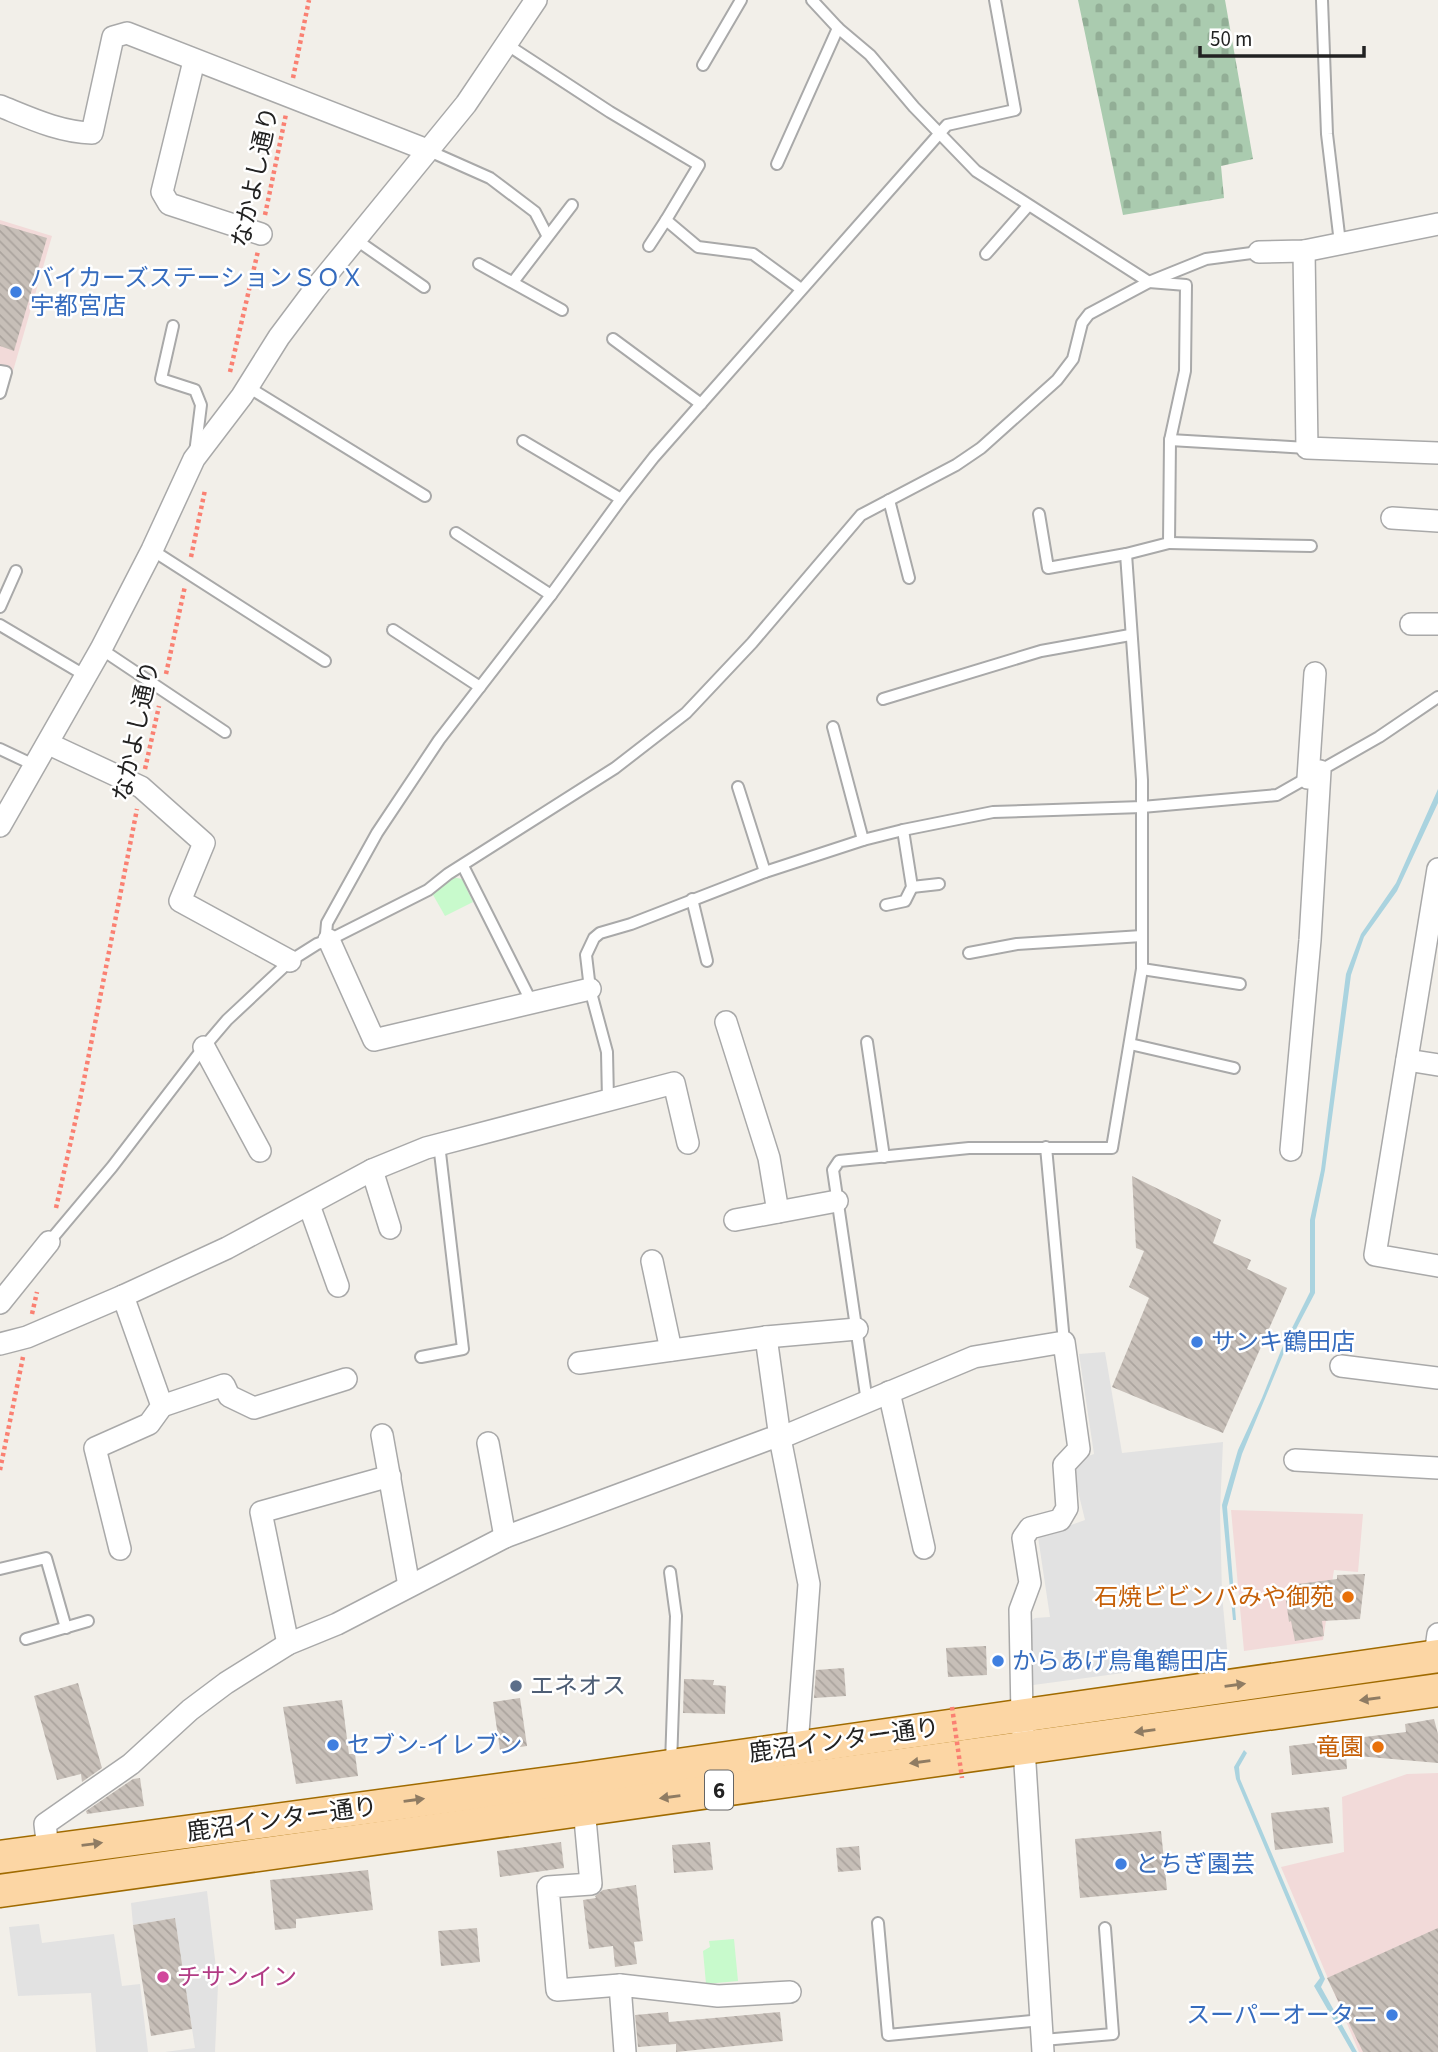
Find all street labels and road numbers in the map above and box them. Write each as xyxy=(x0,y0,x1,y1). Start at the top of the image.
street label: なかよし通り xyxy=(224,104,287,251)
street label: なかよし通り xyxy=(105,658,168,805)
street label: 鹿沼インター通り xyxy=(747,1710,942,1771)
road number: 6 xyxy=(705,1770,733,1810)
street label: 鹿沼インター通り xyxy=(185,1789,380,1850)

